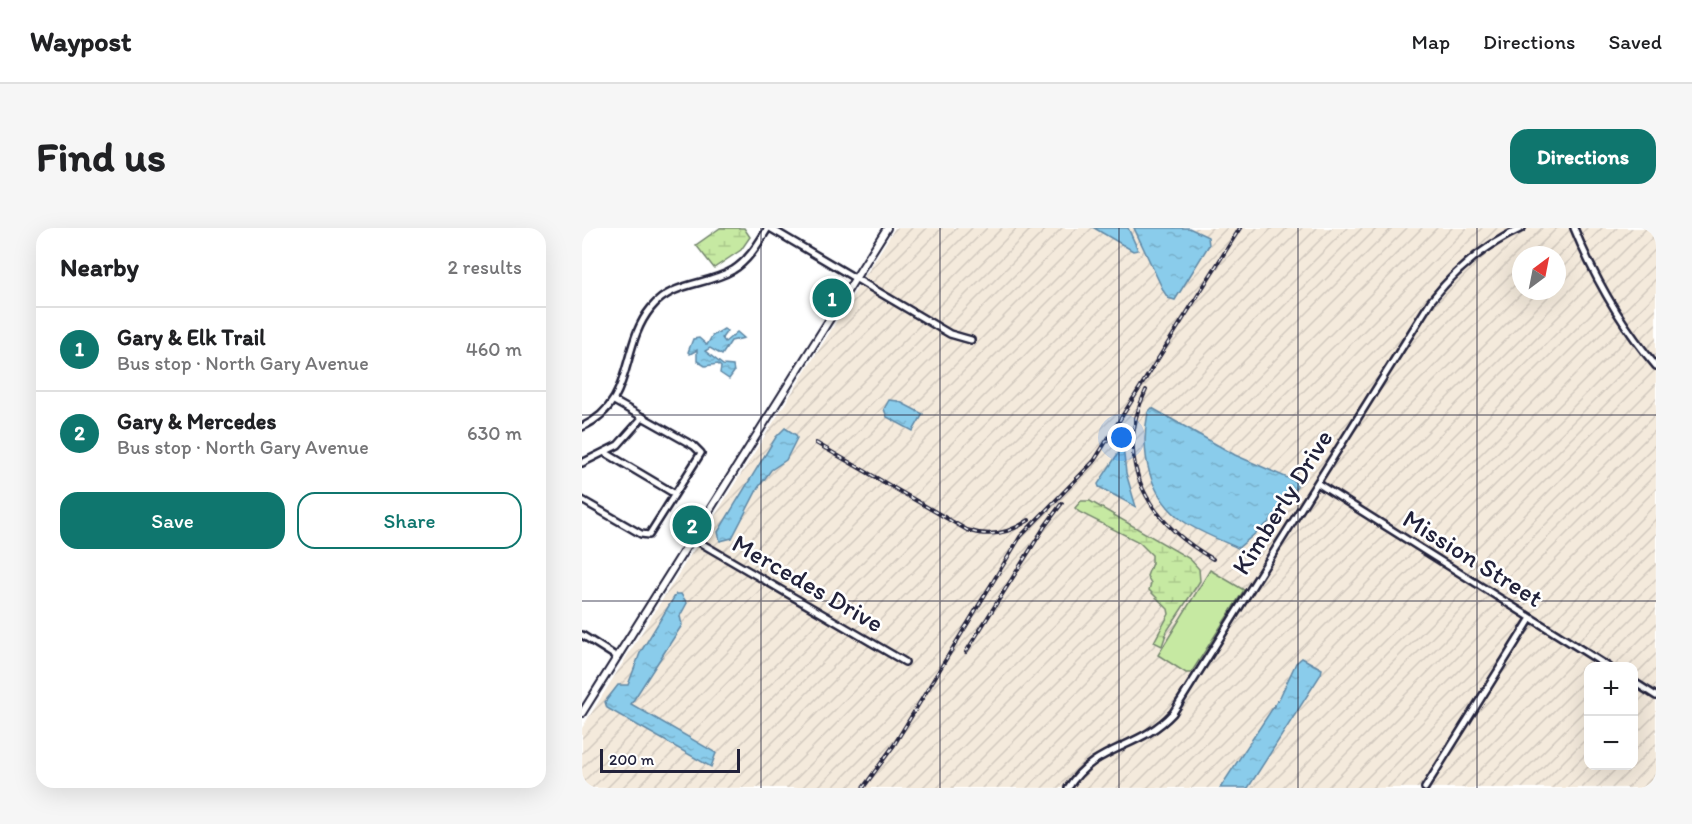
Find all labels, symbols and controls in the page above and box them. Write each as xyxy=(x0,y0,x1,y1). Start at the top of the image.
text: Waypost xyxy=(30,24,132,58)
text: Map xyxy=(1412,29,1450,54)
text: Directions xyxy=(1483,29,1575,54)
text: Saved xyxy=(1608,29,1662,54)
button: Directions xyxy=(1510,129,1656,184)
text: Find us xyxy=(36,131,166,182)
north arrow xyxy=(1512,246,1566,300)
text: Nearby xyxy=(60,251,139,283)
text: 2 results xyxy=(448,255,522,279)
pin: 1 xyxy=(812,276,852,320)
text: Gary & Elk Trail xyxy=(117,324,265,351)
text: 1 xyxy=(75,337,84,361)
text: 460 m xyxy=(466,337,522,361)
text: Bus stop · North Gary Avenue xyxy=(117,351,369,375)
text: Gary & Mercedes xyxy=(117,408,276,435)
text: 2 xyxy=(74,421,85,445)
text: 630 m xyxy=(467,421,522,445)
your location xyxy=(1107,423,1136,452)
street label: Kimberly Drive xyxy=(1225,423,1339,581)
text: Bus stop · North Gary Avenue xyxy=(117,435,369,459)
button: Save xyxy=(60,492,285,549)
button: Share xyxy=(297,492,522,549)
pin: 2 xyxy=(672,502,712,548)
street label: Mission Street xyxy=(1397,502,1549,614)
street label: Mercedes Drive xyxy=(727,527,889,639)
map controls xyxy=(1584,662,1638,770)
button: + xyxy=(1584,662,1638,716)
button: − xyxy=(1584,716,1638,770)
scale bar xyxy=(600,746,740,774)
text: 200 m xyxy=(609,750,654,769)

